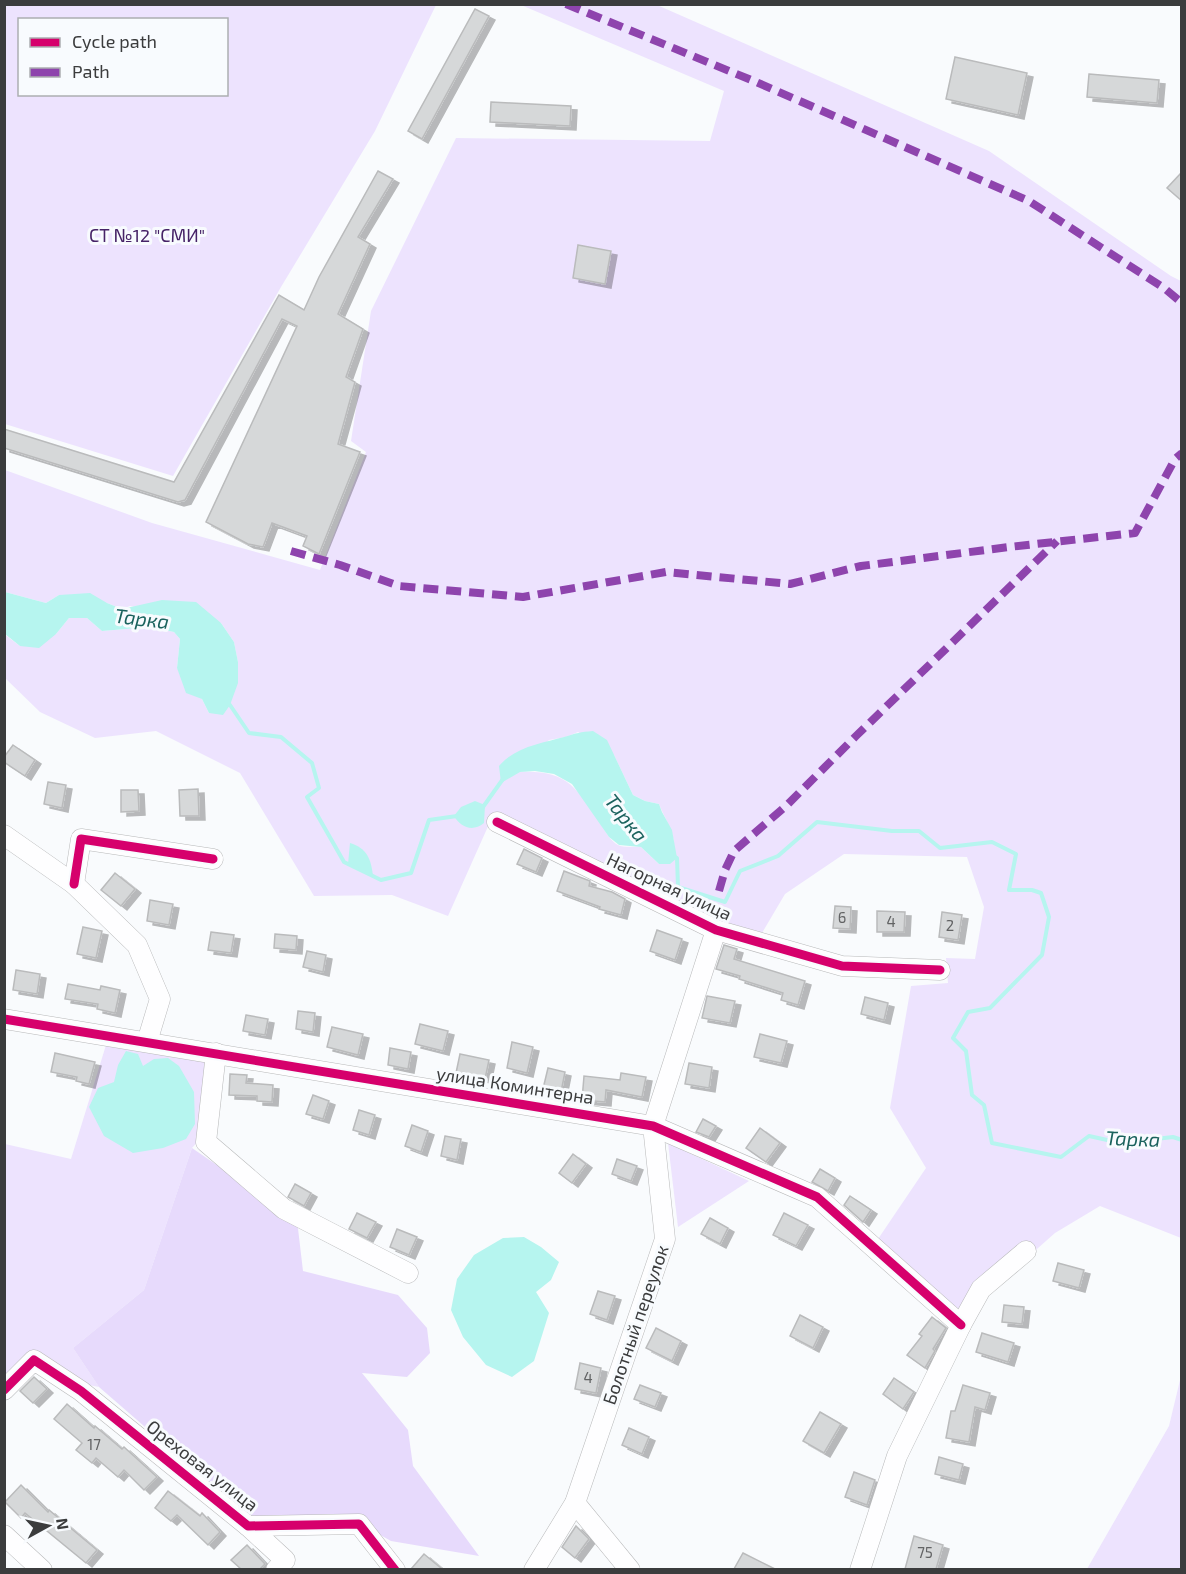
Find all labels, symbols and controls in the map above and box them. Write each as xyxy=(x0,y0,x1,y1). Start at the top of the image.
legend xyxy=(18,18,228,96)
text: Cycle path xyxy=(72,30,157,52)
text: Path xyxy=(72,60,110,82)
park label: СТ №12 "СМИ" xyxy=(89,224,205,246)
water label: Тарка xyxy=(114,603,171,633)
water label: Тарка xyxy=(600,789,653,846)
street label: Нагорная улица xyxy=(603,848,735,925)
house number: 6 xyxy=(838,908,846,926)
house number: 4 xyxy=(886,912,896,930)
house number: 2 xyxy=(946,916,954,934)
street label: улица Коминтерна xyxy=(435,1062,595,1108)
water label: Тарка xyxy=(1105,1125,1161,1151)
street label: Болотный переулок xyxy=(597,1242,673,1407)
house number: 4 xyxy=(583,1368,593,1386)
street label: Ореховая улица xyxy=(142,1415,263,1516)
house number: 17 xyxy=(87,1435,101,1453)
north arrow xyxy=(18,1496,78,1556)
text: N xyxy=(53,1517,74,1531)
house number: 75 xyxy=(917,1543,933,1561)

